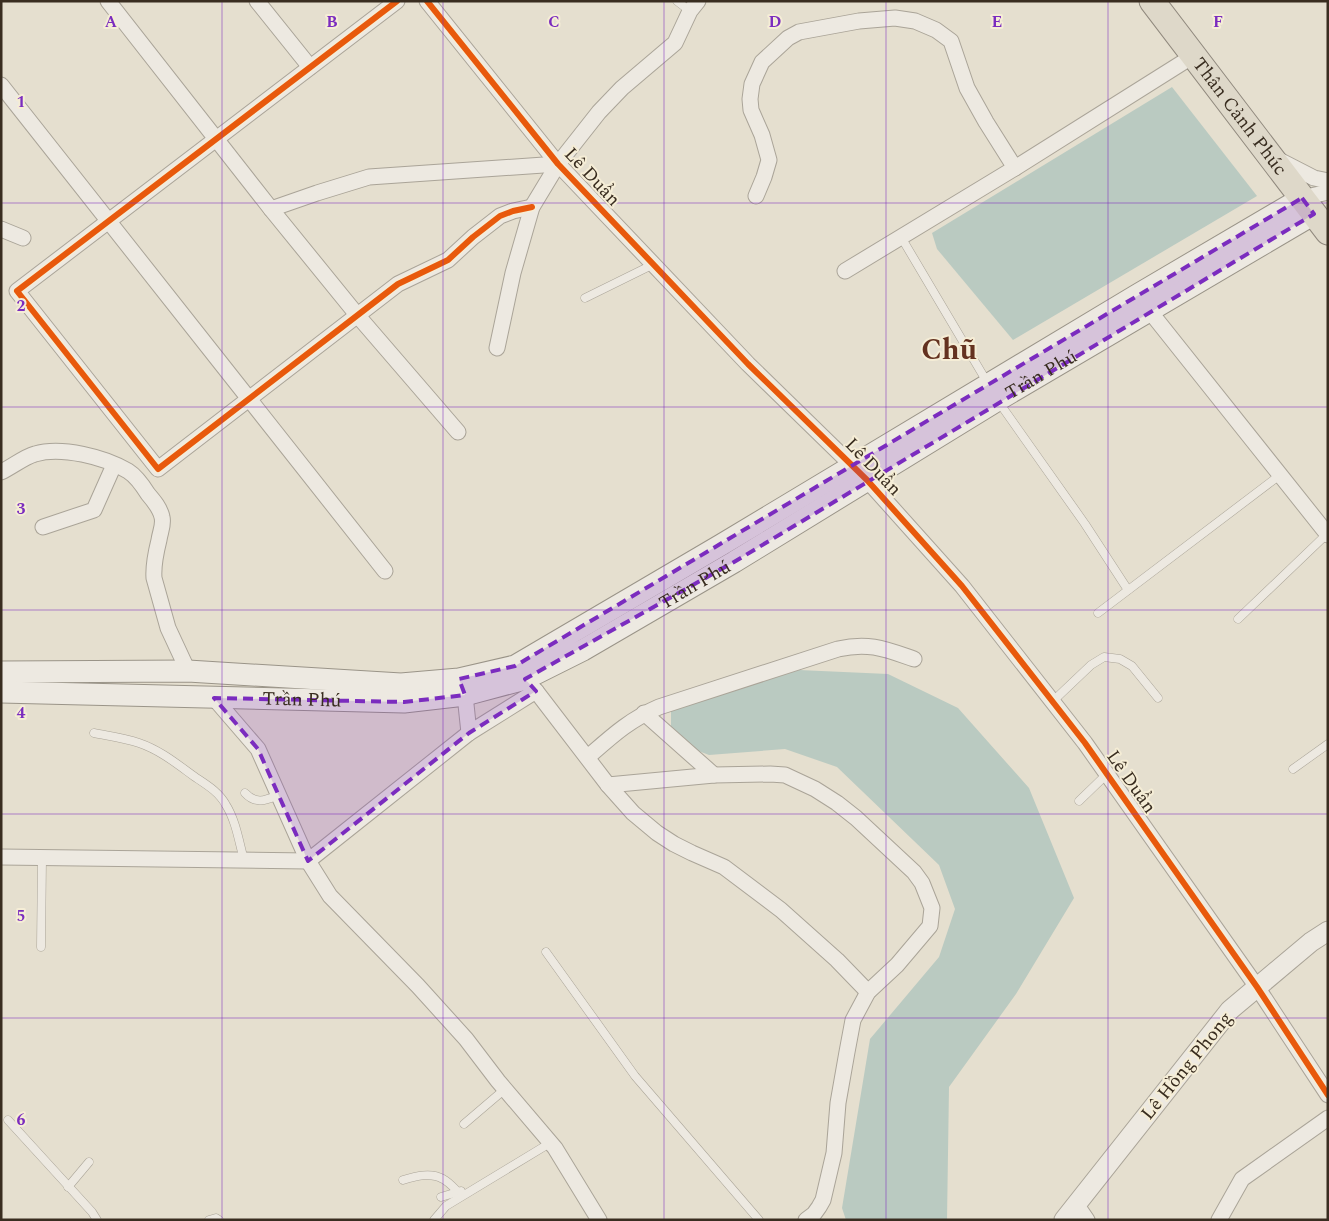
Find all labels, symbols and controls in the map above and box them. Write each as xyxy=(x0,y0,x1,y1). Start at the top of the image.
text: A xyxy=(105,10,118,34)
text: B xyxy=(326,10,338,34)
text: C xyxy=(548,10,560,34)
text: D xyxy=(769,10,782,34)
text: E xyxy=(992,10,1002,34)
text: F xyxy=(1213,10,1223,34)
street label: Thân Cảnh Phúc xyxy=(1185,51,1294,182)
text: 1 xyxy=(17,90,25,114)
street label: Lê Duẩn xyxy=(557,141,627,213)
text: 2 xyxy=(17,294,26,318)
district label: Chũ xyxy=(921,328,977,372)
street label: Trần Phú xyxy=(1000,342,1083,407)
street label: Lê Duẩn xyxy=(838,431,908,503)
text: 3 xyxy=(17,497,26,521)
street label: Trần Phú xyxy=(653,552,737,617)
street label: Trần Phú xyxy=(262,684,342,715)
text: 4 xyxy=(17,701,26,725)
street label: Lê Duẩn xyxy=(1099,744,1163,820)
text: 5 xyxy=(17,904,25,928)
street label: Lê Hồng Phong xyxy=(1134,1005,1240,1127)
text: 6 xyxy=(17,1108,26,1132)

